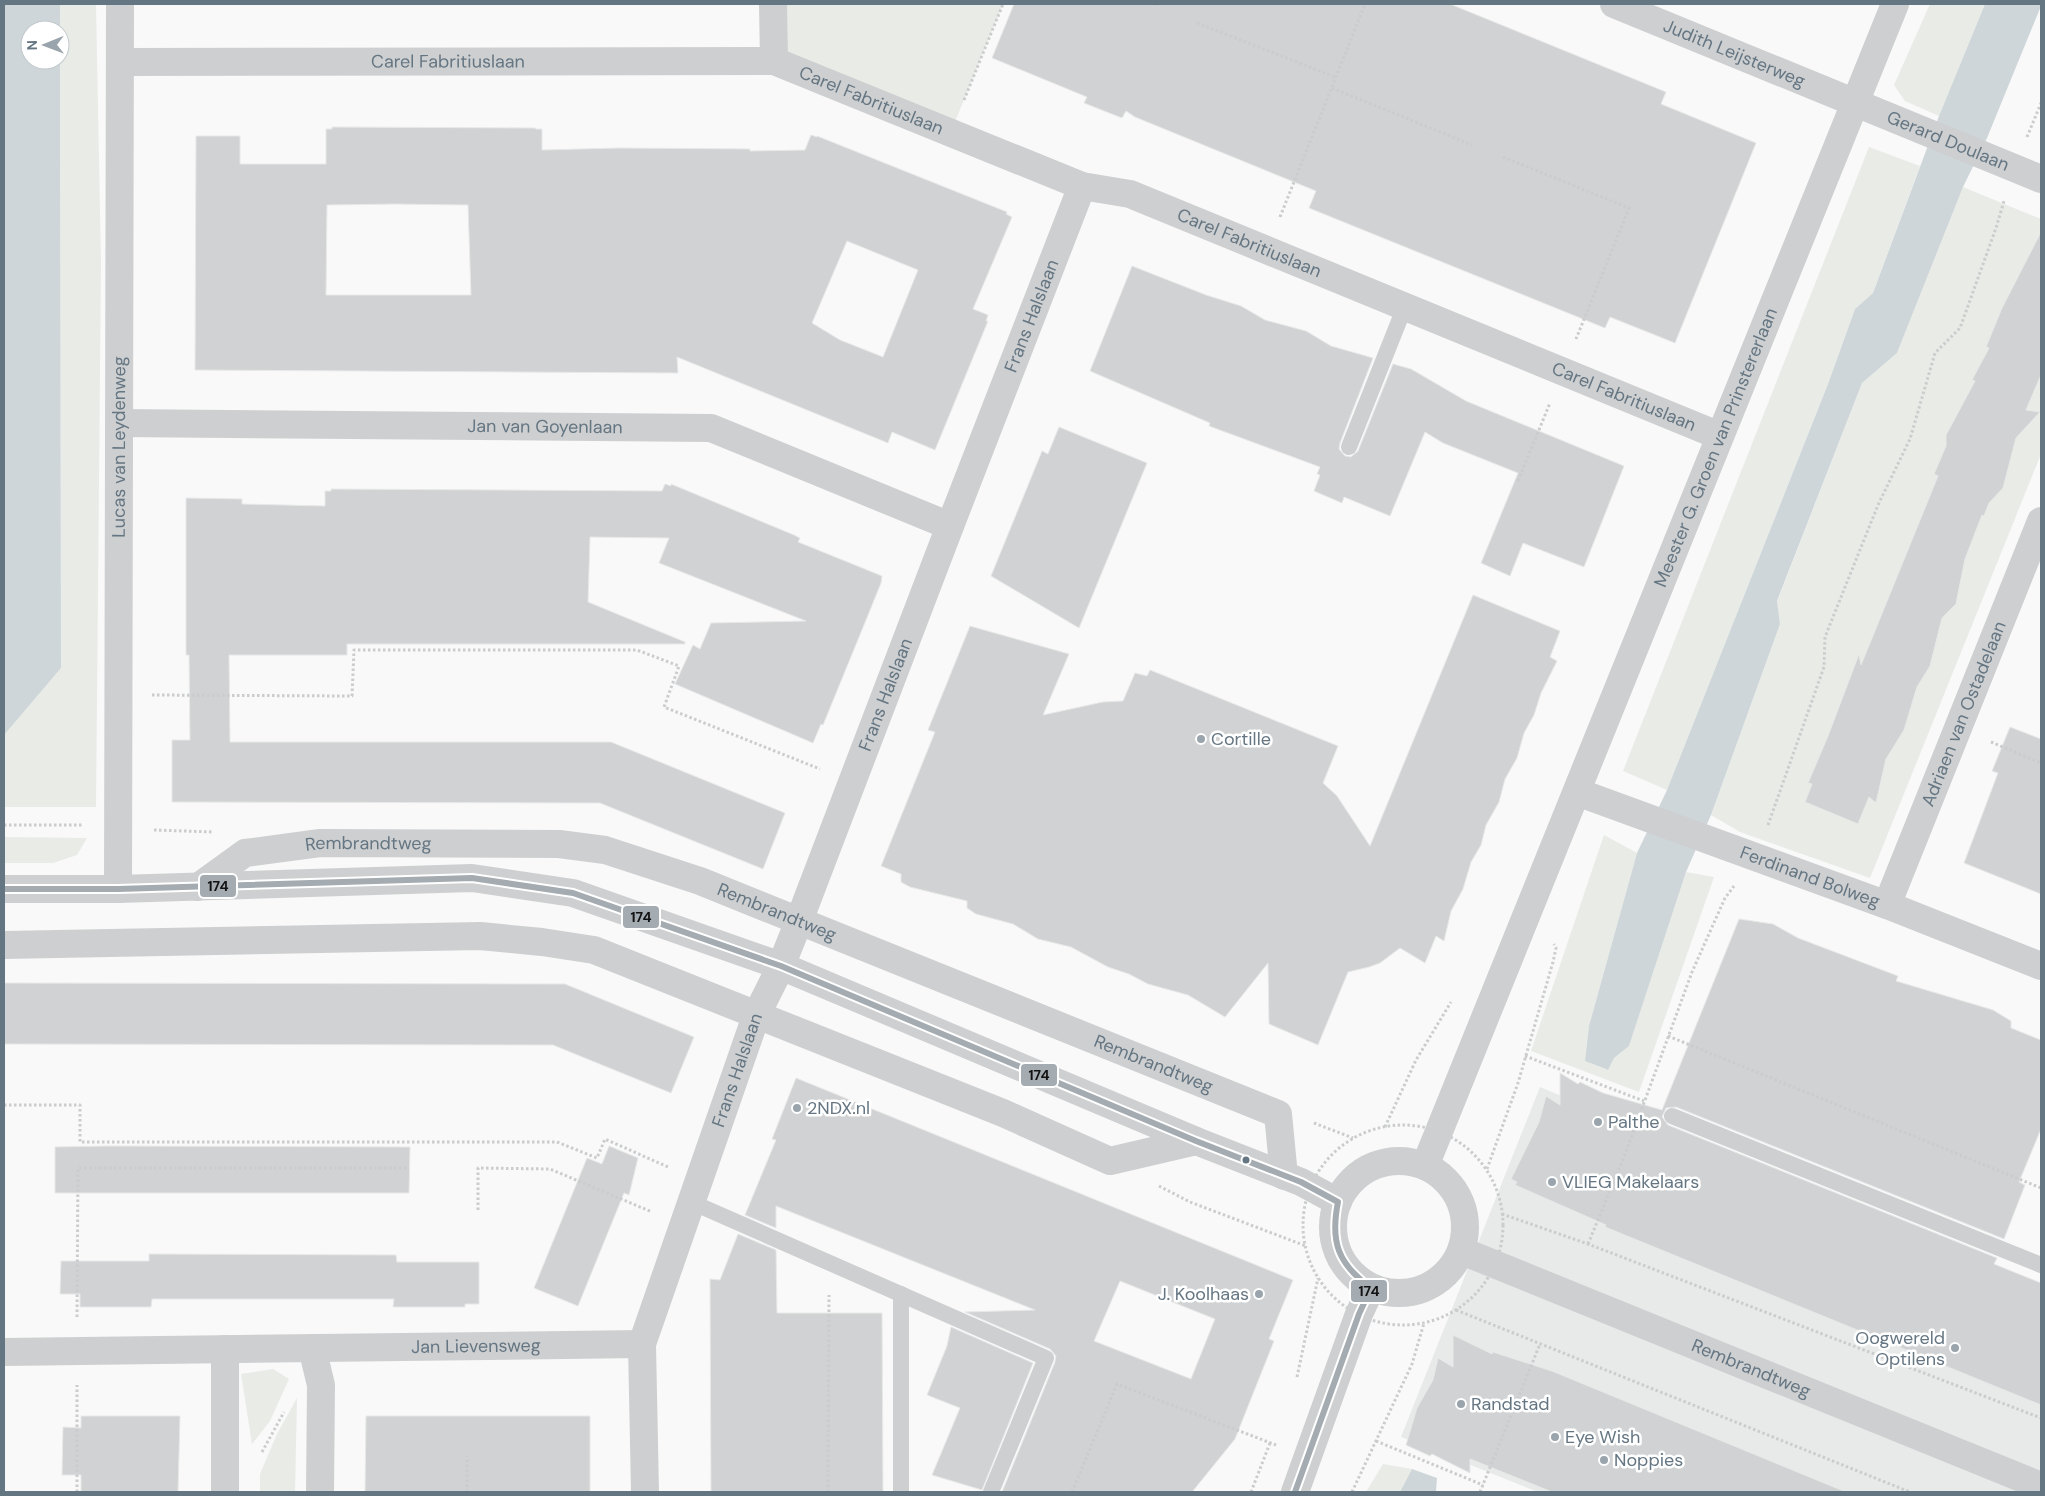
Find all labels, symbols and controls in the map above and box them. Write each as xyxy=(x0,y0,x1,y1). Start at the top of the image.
street label: Judith Leijsterweg xyxy=(1660,14,1809,93)
north arrow xyxy=(20,20,70,70)
text: N xyxy=(23,40,41,50)
street label: Carel Fabritiuslaan xyxy=(371,49,525,74)
street label: Carel Fabritiuslaan xyxy=(795,60,947,141)
street label: Gerard Doulaan xyxy=(1883,105,2013,177)
street label: Carel Fabritiuslaan xyxy=(1174,203,1325,283)
street label: Frans Halslaan xyxy=(999,256,1064,376)
street label: Meester G. Groen van Prinstererlaan xyxy=(1648,304,1783,591)
street label: Lucas van Leydenweg xyxy=(107,356,131,538)
street label: Carel Fabritiuslaan xyxy=(1548,356,1700,437)
street label: Jan van Goyenlaan xyxy=(467,414,623,439)
street label: Adriaen van Ostadelaan xyxy=(1916,618,2012,810)
street label: Frans Halslaan xyxy=(853,635,918,755)
place label: Cortille xyxy=(1211,727,1271,751)
marker: Cortille xyxy=(1195,733,1207,745)
street label: Rembrandtweg xyxy=(304,831,432,857)
street label: Ferdinand Bolweg xyxy=(1737,840,1883,913)
line badge: 174 xyxy=(199,874,237,898)
text: 174 xyxy=(208,877,228,895)
street label: Rembrandtweg xyxy=(714,877,840,947)
line badge: 174 xyxy=(622,905,660,929)
text: 174 xyxy=(631,908,651,926)
street label: Frans Halslaan xyxy=(706,1010,768,1130)
street label: Rembrandtweg xyxy=(1090,1029,1217,1099)
line badge: 174 xyxy=(1020,1063,1058,1087)
text: 174 xyxy=(1029,1066,1049,1084)
place label: 2NDX.nl xyxy=(807,1096,870,1120)
marker: 2NDX.nl xyxy=(791,1102,803,1114)
place label: Palthe xyxy=(1608,1110,1659,1134)
marker: Palthe xyxy=(1592,1116,1604,1128)
unlabelled marker xyxy=(1241,1155,1251,1165)
place label: VLIEG Makelaars xyxy=(1562,1170,1699,1194)
marker: VLIEG Makelaars xyxy=(1546,1176,1558,1188)
line badge: 174 xyxy=(1350,1279,1388,1303)
place label: J. Koolhaas xyxy=(1158,1282,1249,1306)
text: 174 xyxy=(1359,1282,1379,1300)
marker: J. Koolhaas xyxy=(1253,1288,1265,1300)
place label: Oogwereld Optilens xyxy=(1855,1326,1945,1371)
street label: Jan Lievensweg xyxy=(411,1333,541,1359)
street label: Rembrandtweg xyxy=(1688,1333,1814,1403)
marker: Oogwereld Optilens xyxy=(1949,1342,1961,1354)
place label: Randstad xyxy=(1471,1392,1550,1416)
marker: Randstad xyxy=(1455,1398,1467,1410)
place label: Eye Wish xyxy=(1565,1425,1640,1449)
marker: Eye Wish xyxy=(1549,1431,1561,1443)
place label: Noppies xyxy=(1614,1448,1683,1472)
marker: Noppies xyxy=(1598,1454,1610,1466)

